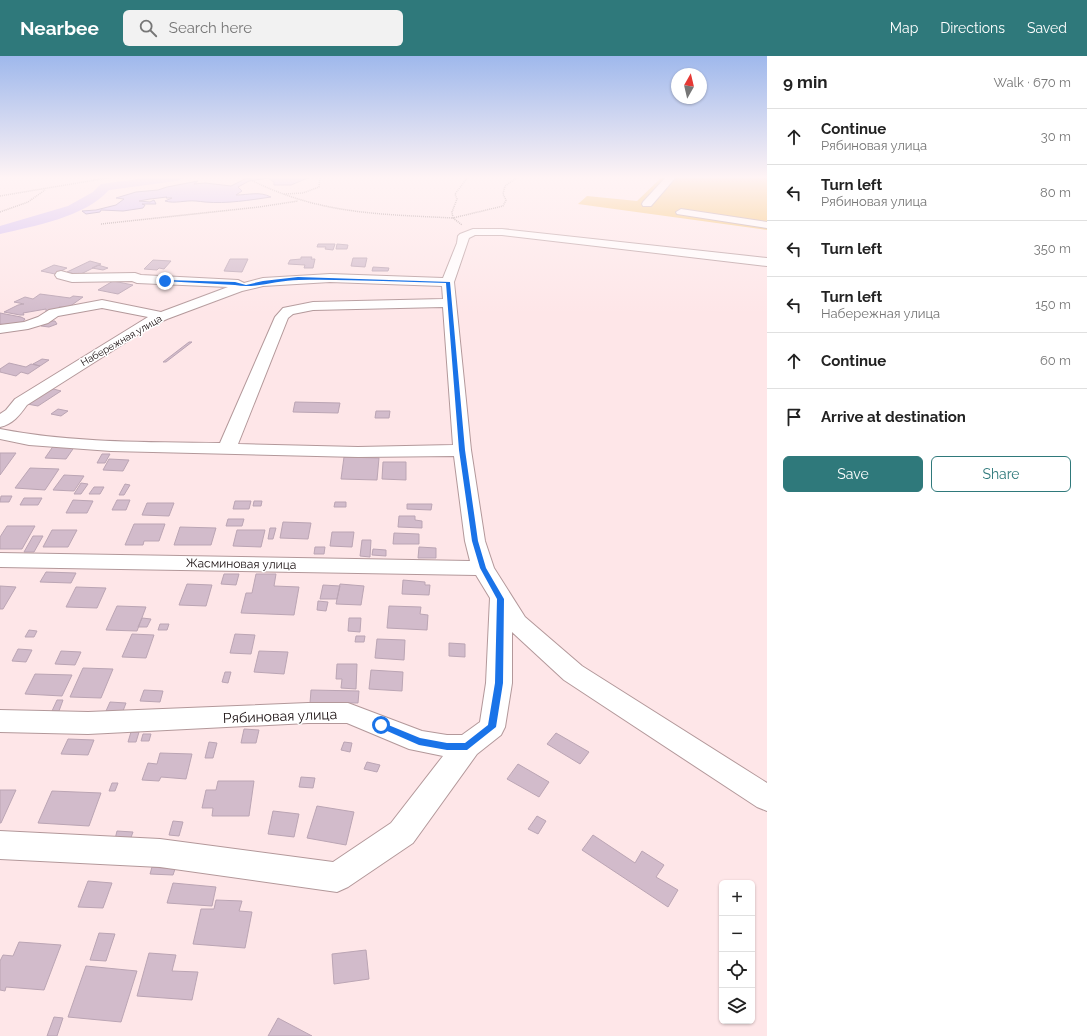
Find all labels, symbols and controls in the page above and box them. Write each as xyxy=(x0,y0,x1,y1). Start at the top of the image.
search box xyxy=(123,10,403,46)
text: Nearbee xyxy=(20,17,99,39)
icon: search xyxy=(137,17,159,39)
text: Search here xyxy=(169,19,252,37)
text: Map xyxy=(890,20,918,36)
text: Directions xyxy=(940,20,1005,36)
text: Saved xyxy=(1027,20,1067,36)
north arrow xyxy=(671,68,707,104)
text: 9 min xyxy=(783,72,828,92)
text: Walk · 670 m xyxy=(994,75,1071,90)
text: Continue xyxy=(821,120,886,138)
icon: ahead xyxy=(783,126,805,148)
text: 30 m xyxy=(1041,129,1071,144)
text: Рябиновая улица xyxy=(821,138,927,153)
text: Turn left xyxy=(821,176,882,194)
icon: left xyxy=(783,182,805,204)
text: 80 m xyxy=(1040,185,1071,200)
text: Рябиновая улица xyxy=(821,194,927,209)
icon: left xyxy=(783,238,805,260)
text: Turn left xyxy=(821,240,882,258)
text: 350 m xyxy=(1034,241,1071,256)
route end xyxy=(156,272,174,290)
text: Turn left xyxy=(821,288,882,306)
icon: left xyxy=(783,294,805,316)
text: 150 m xyxy=(1035,297,1071,312)
text: Набережная улица xyxy=(821,306,940,321)
street label: Набережная улица xyxy=(79,313,164,368)
icon: ahead xyxy=(783,350,805,372)
text: Continue xyxy=(821,352,886,370)
text: 60 m xyxy=(1040,353,1071,368)
icon: arrive xyxy=(783,406,805,428)
text: Arrive at destination xyxy=(821,408,966,426)
button: Save xyxy=(783,456,923,492)
button: Share xyxy=(931,456,1071,492)
street label: Жасминовая улица xyxy=(186,556,296,572)
street label: Рябиновая улица xyxy=(223,706,337,726)
route start xyxy=(372,716,390,734)
map controls xyxy=(719,880,755,1024)
button: + xyxy=(719,880,755,916)
button: − xyxy=(719,916,755,952)
button: locate xyxy=(719,952,755,988)
button: layers xyxy=(719,988,755,1024)

